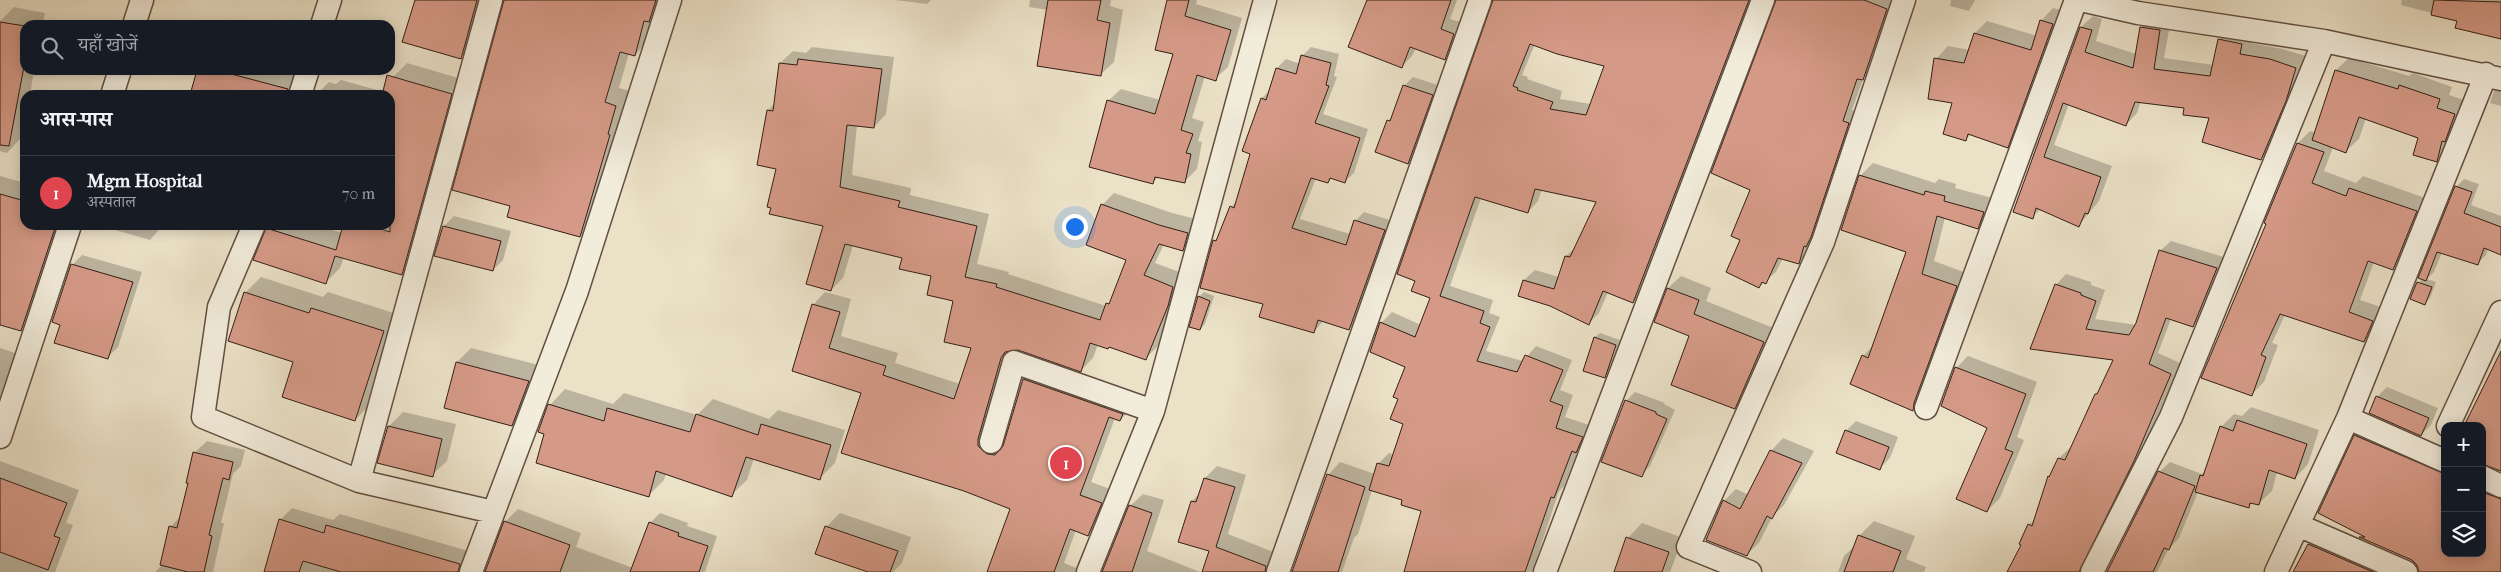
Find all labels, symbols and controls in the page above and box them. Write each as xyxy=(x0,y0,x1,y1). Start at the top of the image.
search box xyxy=(20,20,395,75)
icon: search xyxy=(38,34,66,62)
text: यहाँ खोजें xyxy=(78,34,138,56)
text: आस-पास xyxy=(40,107,112,131)
text: Mgm Hospital xyxy=(87,170,202,192)
text: 1 xyxy=(53,184,59,203)
text: 70 m xyxy=(342,184,375,203)
text: अस्पताल xyxy=(87,192,136,211)
your location xyxy=(1062,214,1088,240)
map controls xyxy=(2441,422,2486,557)
button: + xyxy=(2441,422,2486,467)
pin: 1 xyxy=(1050,444,1082,482)
button: − xyxy=(2441,467,2486,512)
button: layers xyxy=(2441,512,2486,557)

